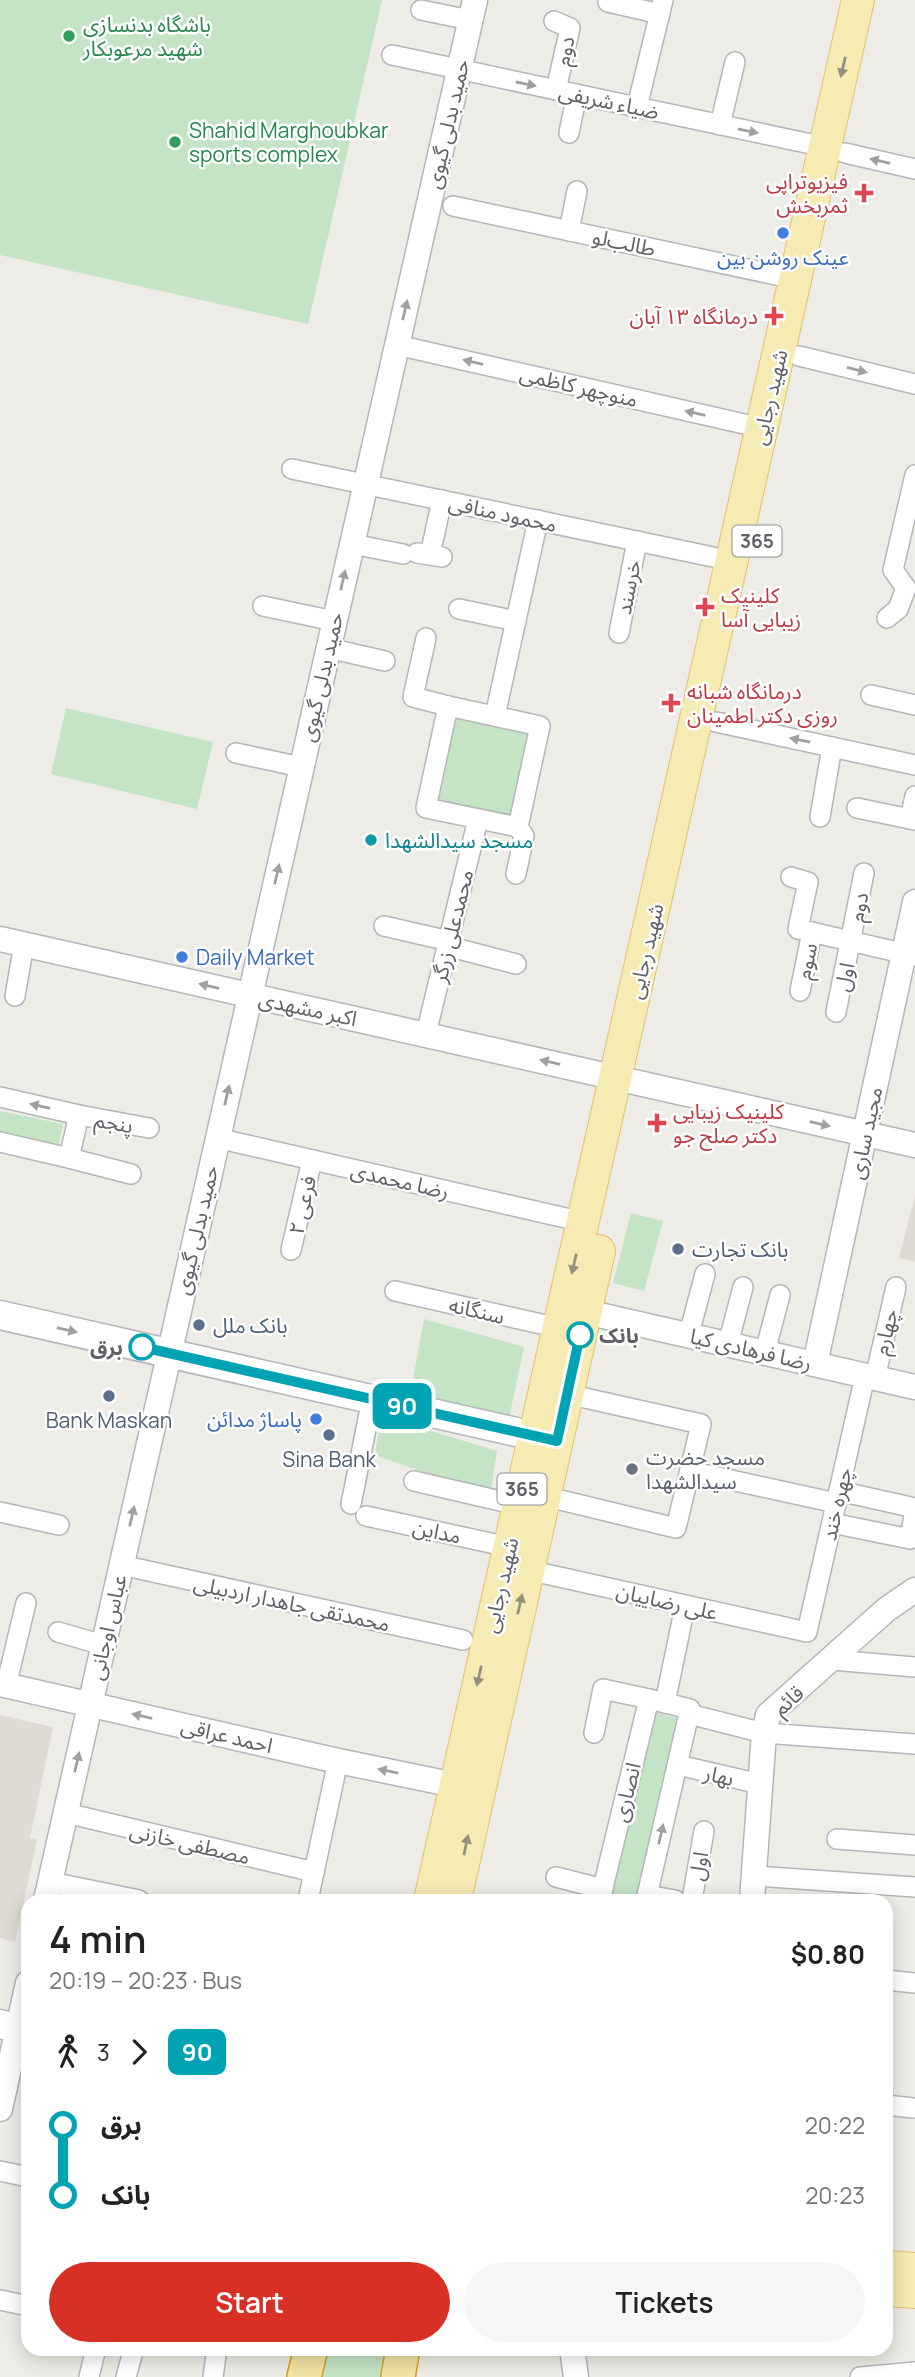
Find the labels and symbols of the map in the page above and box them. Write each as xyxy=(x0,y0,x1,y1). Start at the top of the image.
place label: باشگاه بدنسازی شهید مرعوبکار xyxy=(82,10,211,62)
marker: باشگاه بدنسازی شهید مرعوبکار xyxy=(61,28,77,44)
street label: دوم xyxy=(548,34,583,69)
one-way arrow xyxy=(837,56,848,78)
street label: حمید بدلی گیوی xyxy=(419,57,475,191)
street label: ضیاء شریفی xyxy=(556,77,662,125)
one-way arrow xyxy=(515,78,537,89)
place label: Shahid Marghoubkar sports complex xyxy=(189,116,389,168)
one-way arrow xyxy=(737,125,759,136)
marker: Shahid Marghoubkar sports complex xyxy=(167,134,183,150)
one-way arrow xyxy=(869,155,891,166)
place label: فیزیوتراپی ثمربخش xyxy=(766,167,848,219)
marker: فیزیوتراپی ثمربخش xyxy=(854,183,874,203)
street label: طالب‌لو xyxy=(590,222,658,262)
marker: عینک روشن بین xyxy=(775,225,791,241)
place label: عینک روشن بین xyxy=(717,243,849,271)
one-way arrow xyxy=(399,299,410,321)
place label: درمانگاه ۱۳ آبان xyxy=(630,302,758,330)
marker: درمانگاه ۱۳ آبان xyxy=(764,306,784,326)
street label: شهید رجایی xyxy=(744,346,794,448)
one-way arrow xyxy=(462,357,484,368)
street label: منوچهر کاظمی xyxy=(517,359,641,413)
one-way arrow xyxy=(846,365,868,376)
one-way arrow xyxy=(684,407,706,418)
street label: محمود منافی xyxy=(446,488,560,538)
road number: 365 xyxy=(732,526,782,556)
street label: خرسند xyxy=(609,557,647,617)
one-way arrow xyxy=(338,569,349,591)
place label: کلینیک زیبایی آسا xyxy=(721,581,801,633)
marker: کلینیک زیبایی آسا xyxy=(695,597,715,617)
street label: حمید بدلی گیوی xyxy=(293,610,349,744)
place label: درمانگاه شبانه روزی دکتر اطمینان xyxy=(687,677,838,729)
marker: درمانگاه شبانه روزی دکتر اطمینان xyxy=(661,693,681,713)
one-way arrow xyxy=(789,735,811,746)
place label: مسجد سیدالشهدا xyxy=(385,826,533,854)
marker: مسجد سیدالشهدا xyxy=(363,832,379,848)
one-way arrow xyxy=(272,863,283,885)
street label: محمدعلی زرگر xyxy=(424,866,480,987)
street label: دوم xyxy=(842,890,877,925)
street label: شهید رجایی xyxy=(620,900,670,1002)
street label: سوم xyxy=(789,940,826,982)
place label: Daily Market xyxy=(196,943,315,971)
marker: Daily Market xyxy=(174,949,190,965)
street label: اول xyxy=(827,960,861,994)
one-way arrow xyxy=(198,980,220,991)
street label: اکبر مشهدی xyxy=(256,984,360,1032)
one-way arrow xyxy=(539,1057,561,1068)
one-way arrow xyxy=(221,1084,232,1106)
street label: مجید ساری xyxy=(842,1084,888,1182)
place label: کلینیک زیبایی دکتر صلح جو xyxy=(673,1097,784,1151)
one-way arrow xyxy=(28,1100,50,1111)
street label: پنجم xyxy=(92,1105,135,1141)
marker: کلینیک زیبایی دکتر صلح جو xyxy=(647,1113,667,1133)
one-way arrow xyxy=(809,1118,831,1129)
street label: رضا محمدی xyxy=(348,1155,452,1205)
street label: حمید بدلی گیوی xyxy=(168,1163,224,1297)
street label: فرعی ۲ xyxy=(282,1173,322,1237)
place label: بانک تجارت xyxy=(692,1235,788,1263)
marker: بانک تجارت xyxy=(670,1241,686,1257)
one-way arrow xyxy=(568,1253,579,1275)
street label: سنگانه xyxy=(446,1290,508,1330)
street label: چهارم xyxy=(866,1306,907,1358)
place label: بانک ملل xyxy=(213,1311,288,1339)
marker: بانک ملل xyxy=(191,1317,207,1333)
place label: بانک xyxy=(599,1321,639,1349)
street label: رضا فرهادی کیا xyxy=(687,1321,815,1377)
marker: بانک xyxy=(567,1322,593,1348)
one-way arrow xyxy=(56,1325,78,1336)
place label: برق xyxy=(90,1333,123,1361)
marker: برق xyxy=(129,1334,155,1360)
line badge: 90 xyxy=(370,1383,434,1429)
marker: Bank Maskan xyxy=(101,1388,117,1404)
place label: پاساژ مدائن xyxy=(207,1405,302,1433)
place label: Bank Maskan xyxy=(46,1406,172,1434)
marker: پاساژ مدائن xyxy=(308,1411,324,1427)
marker: Sina Bank xyxy=(321,1427,337,1443)
place label: مسجد حضرت سیدالشهدا xyxy=(646,1443,765,1495)
place label: Sina Bank xyxy=(282,1445,376,1473)
marker: مسجد حضرت سیدالشهدا xyxy=(624,1461,640,1477)
street label: چهره خند xyxy=(814,1465,858,1543)
road number: 365 xyxy=(498,1474,546,1504)
one-way arrow xyxy=(127,1505,138,1527)
street label: مداین xyxy=(410,1512,464,1550)
street label: شهید رجایی xyxy=(475,1534,525,1636)
street label: محمدتقی جاهدار اردبیلی xyxy=(191,1569,393,1637)
street label: عباس اوجانی xyxy=(81,1572,133,1682)
street label: علی رضاییان xyxy=(614,1576,720,1626)
one-way arrow xyxy=(515,1593,526,1615)
one-way arrow xyxy=(474,1665,485,1687)
street label: قائم xyxy=(766,1679,811,1723)
one-way arrow xyxy=(131,1711,153,1722)
street label: احمد عراقی xyxy=(179,1711,275,1759)
one-way arrow xyxy=(72,1751,83,1773)
street label: بهار xyxy=(700,1758,737,1792)
street label: انصاری xyxy=(605,1759,647,1825)
one-way arrow xyxy=(377,1766,399,1777)
street label: مصطفی خازنی xyxy=(127,1816,253,1870)
one-way arrow xyxy=(656,1823,667,1845)
one-way arrow xyxy=(461,1834,472,1856)
street label: اول xyxy=(682,1849,714,1883)

